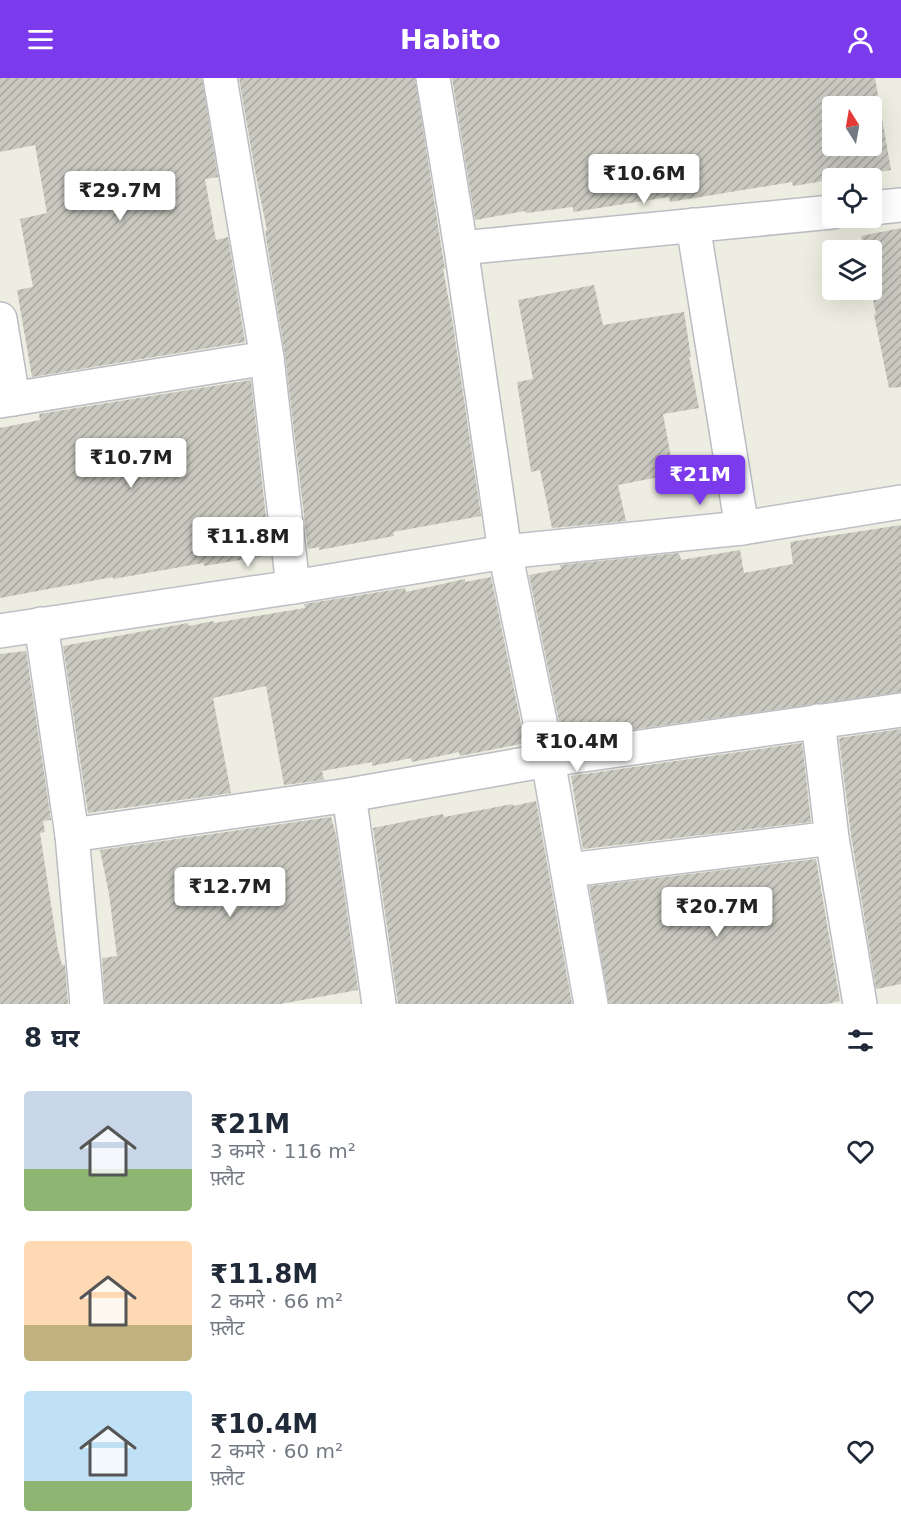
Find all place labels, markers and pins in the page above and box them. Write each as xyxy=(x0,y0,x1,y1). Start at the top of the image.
pin: ₹10.6M xyxy=(595,154,693,205)
pin: ₹29.7M xyxy=(71,171,169,222)
pin: ₹10.7M xyxy=(82,438,180,489)
pin: ₹21M xyxy=(664,455,736,506)
pin: ₹11.8M xyxy=(199,517,297,568)
pin: ₹10.4M xyxy=(528,722,626,773)
pin: ₹12.7M xyxy=(181,867,279,918)
pin: ₹20.7M xyxy=(668,887,766,938)

